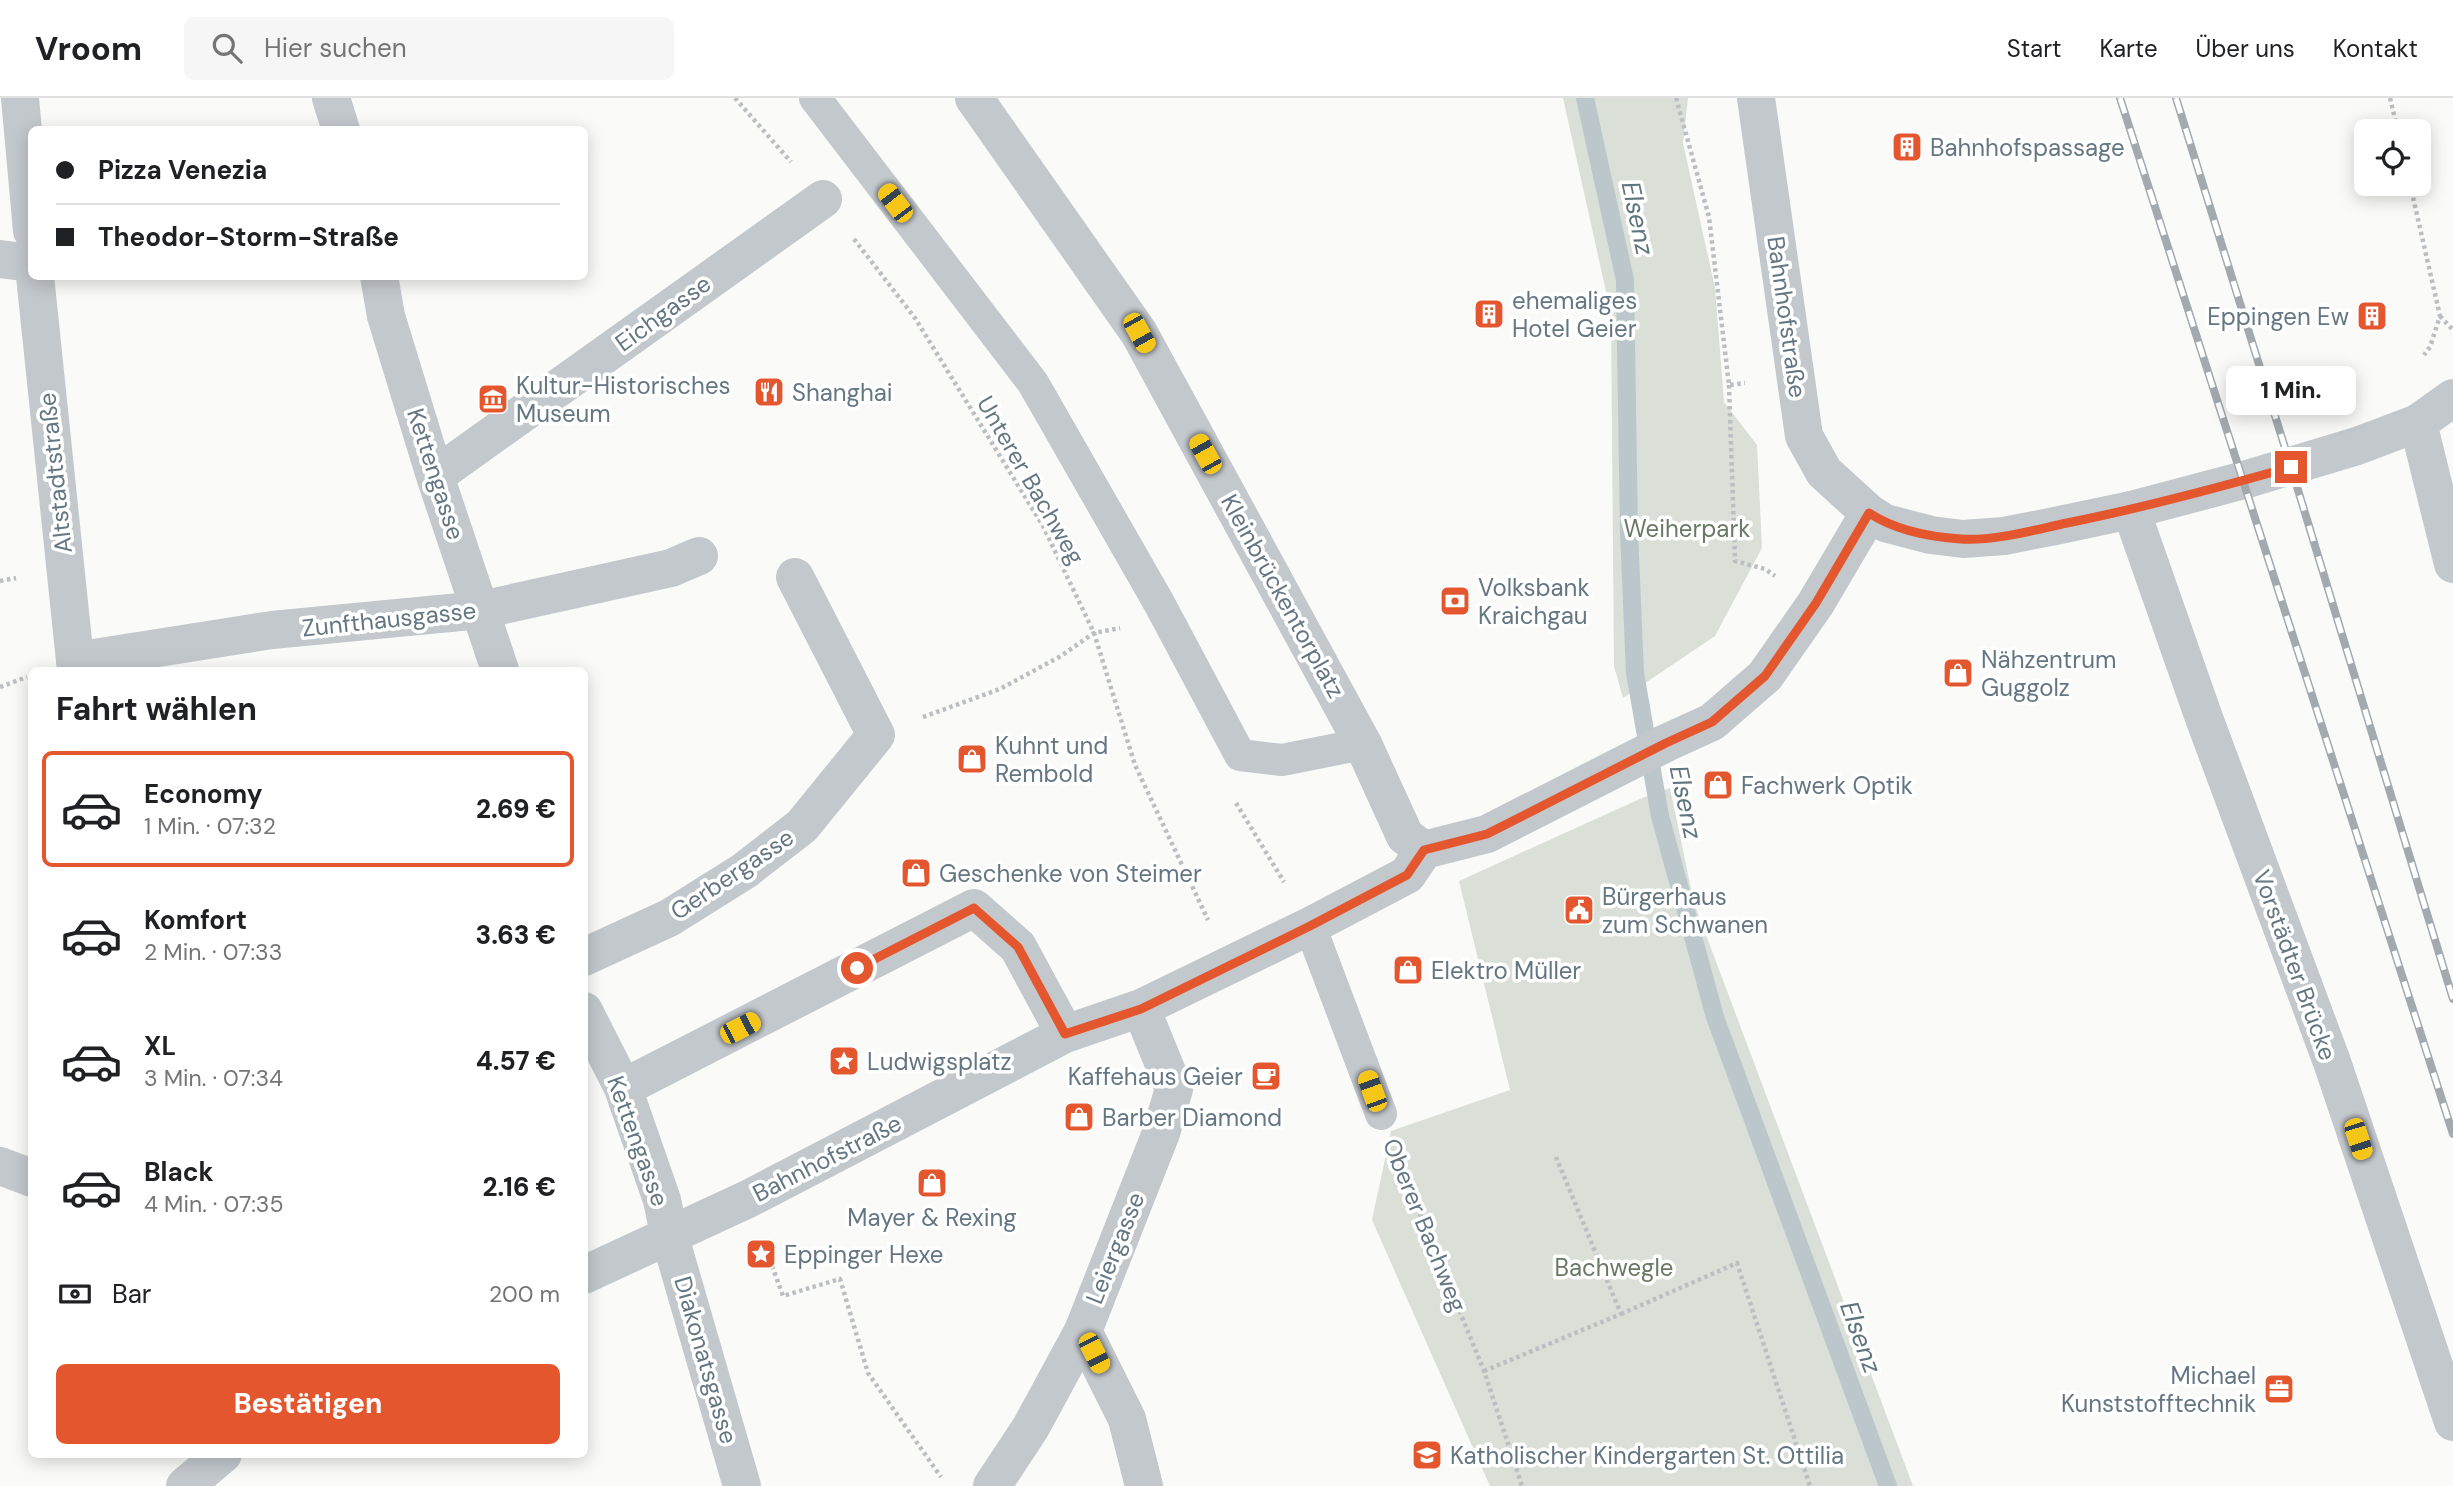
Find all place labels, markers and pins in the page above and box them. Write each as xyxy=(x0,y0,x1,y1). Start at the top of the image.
building icon: Bahnhofspassage xyxy=(1890,130,1924,164)
place label: Bahnhofspassage xyxy=(1930,132,2125,163)
place label: ehemaliges Hotel Geier xyxy=(1512,285,1637,344)
building icon: ehemaliges Hotel Geier xyxy=(1472,297,1506,331)
building icon: Eppingen Ew xyxy=(2355,299,2389,333)
place label: Eppingen Ew xyxy=(2207,301,2349,332)
place label: Kultur-Historisches Museum xyxy=(516,370,731,429)
restaurant icon: Shanghai xyxy=(752,375,786,409)
place label: Shanghai xyxy=(792,377,893,408)
museum icon: Kultur-Historisches Museum xyxy=(476,382,510,416)
place label: Volksbank Kraichgau xyxy=(1478,572,1589,631)
bank icon: Volksbank Kraichgau xyxy=(1438,584,1472,618)
place label: Nähzentrum Guggolz xyxy=(1981,644,2116,703)
shop icon: Nähzentrum Guggolz xyxy=(1941,656,1975,690)
place label: Kuhnt und Rembold xyxy=(995,730,1108,789)
shop icon: Kuhnt und Rembold xyxy=(955,742,989,776)
shop icon: Fachwerk Optik xyxy=(1701,768,1735,802)
place label: Fachwerk Optik xyxy=(1741,770,1913,801)
shop icon: Geschenke von Steimer xyxy=(899,856,933,890)
place label: Geschenke von Steimer xyxy=(939,858,1202,889)
place label: Bürgerhaus zum Schwanen xyxy=(1602,881,1768,940)
public building icon: Bürgerhaus zum Schwanen xyxy=(1562,893,1596,927)
shop icon: Elektro Müller xyxy=(1391,953,1425,987)
place label: Elektro Müller xyxy=(1431,955,1581,986)
place icon: Ludwigsplatz xyxy=(827,1044,861,1078)
place label: Ludwigsplatz xyxy=(867,1046,1011,1077)
cafe icon: Kaffehaus Geier xyxy=(1249,1059,1283,1093)
place label: Kaffehaus Geier xyxy=(1068,1061,1243,1092)
shop icon: Barber Diamond xyxy=(1062,1100,1096,1134)
place label: Barber Diamond xyxy=(1102,1102,1282,1133)
shop icon: Mayer & Rexing xyxy=(915,1166,949,1200)
place label: Mayer & Rexing xyxy=(847,1202,1017,1233)
place icon: Eppinger Hexe xyxy=(744,1237,778,1271)
place label: Eppinger Hexe xyxy=(784,1239,943,1270)
place label: Michael Kunststofftechnik xyxy=(2061,1360,2256,1419)
office icon: Michael Kunststofftechnik xyxy=(2262,1372,2296,1406)
school or university icon: Katholischer Kindergarten St. Ottilia xyxy=(1410,1438,1444,1472)
place label: Katholischer Kindergarten St. Ottilia xyxy=(1450,1440,1844,1471)

